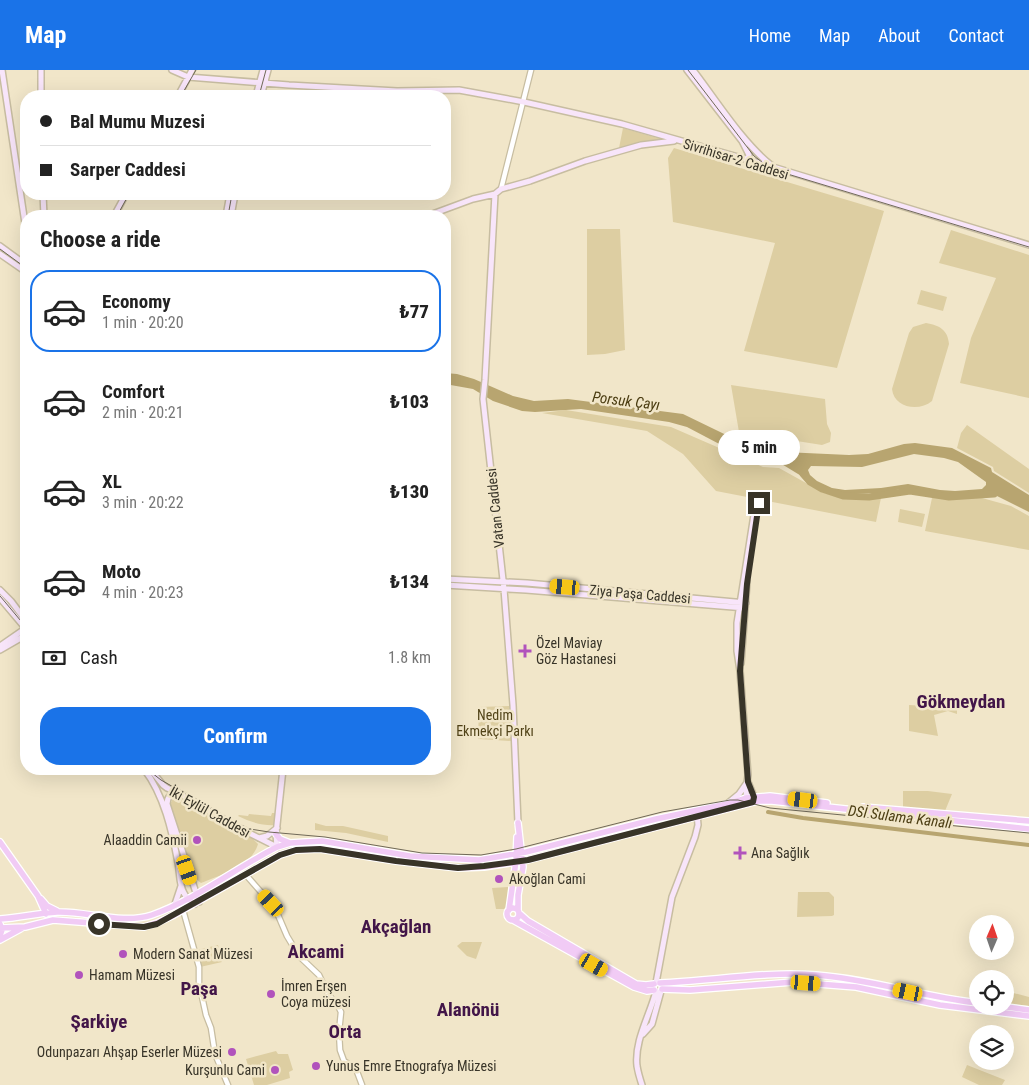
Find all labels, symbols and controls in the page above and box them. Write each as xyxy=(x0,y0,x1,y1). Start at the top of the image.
text: Map xyxy=(25,21,66,49)
text: Home xyxy=(749,25,791,46)
text: Map xyxy=(819,25,850,46)
text: About xyxy=(878,25,920,46)
text: Contact xyxy=(948,25,1004,46)
text: Bal Mumu Muzesi xyxy=(70,110,205,133)
street label: Sivrihisar-2 Caddesi xyxy=(681,135,791,183)
text: Sarper Caddesi xyxy=(70,158,186,181)
text: Choose a ride xyxy=(40,227,161,252)
icon: car xyxy=(42,289,87,334)
text: Economy xyxy=(102,290,171,313)
text: ₺77 xyxy=(399,300,429,323)
text: 1 min · 20:20 xyxy=(102,313,184,332)
icon: car xyxy=(42,379,87,424)
text: Comfort xyxy=(102,380,165,403)
water label: Porsuk Çayı xyxy=(591,388,661,414)
text: ₺103 xyxy=(390,390,429,413)
text: 2 min · 20:21 xyxy=(102,403,184,422)
callout: 5 min xyxy=(718,430,800,466)
text: 5 min xyxy=(741,438,777,457)
street label: Vatan Caddesi xyxy=(483,467,507,549)
icon: car xyxy=(42,469,87,514)
text: XL xyxy=(102,470,122,493)
text: ₺130 xyxy=(390,480,429,503)
route end xyxy=(748,492,770,514)
text: 3 min · 20:22 xyxy=(102,493,184,512)
icon: car xyxy=(42,559,87,604)
text: Moto xyxy=(102,560,141,583)
text: ₺134 xyxy=(390,570,429,593)
car xyxy=(549,578,580,596)
street label: Ziya Paşa Caddesi xyxy=(589,582,691,606)
text: 4 min · 20:23 xyxy=(102,583,184,602)
place label: Özel Maviay Göz Hastanesi xyxy=(536,635,616,667)
icon: cash xyxy=(40,644,68,672)
marker: Özel Maviay Göz Hastanesi xyxy=(518,644,532,658)
text: Cash xyxy=(80,646,118,669)
text: 1.8 km xyxy=(388,648,431,667)
district label: Gökmeydan xyxy=(917,690,1005,713)
button: Confirm xyxy=(40,707,431,765)
park label: Nedim Ekmekçi Parkı xyxy=(456,707,534,739)
street label: İki Eylül Caddesi xyxy=(167,783,253,841)
car xyxy=(787,791,818,809)
water label: DSİ Sulama Kanalı xyxy=(847,802,953,832)
place label: Alaaddin Camii xyxy=(104,832,187,848)
marker: Alaaddin Camii xyxy=(191,834,203,846)
place label: Ana Sağlık xyxy=(751,845,810,861)
marker: Ana Sağlık xyxy=(733,846,747,860)
car xyxy=(175,853,198,887)
place label: Akoğlan Cami xyxy=(509,871,586,887)
marker: Akoğlan Cami xyxy=(493,873,505,885)
car xyxy=(255,887,286,919)
route start xyxy=(88,913,110,935)
district label: Akçağlan xyxy=(361,915,431,938)
north arrow xyxy=(969,915,1014,960)
map controls xyxy=(969,915,1014,1070)
district label: Akcami xyxy=(288,940,344,963)
place label: Modern Sanat Müzesi xyxy=(133,946,253,962)
marker: Modern Sanat Müzesi xyxy=(117,948,129,960)
car xyxy=(577,951,610,979)
place label: Hamam Müzesi xyxy=(89,967,175,983)
marker: Hamam Müzesi xyxy=(73,969,85,981)
button: locate xyxy=(969,970,1014,1015)
car xyxy=(790,974,821,992)
district label: Paşa xyxy=(180,977,218,1000)
place label: İmren Erşen Coya müzesi xyxy=(281,978,351,1010)
car xyxy=(891,982,924,1002)
marker: İmren Erşen Coya müzesi xyxy=(265,988,277,1000)
district label: Alanönü xyxy=(437,998,499,1021)
district label: Şarkiye xyxy=(71,1010,127,1033)
district label: Orta xyxy=(329,1020,362,1043)
button: layers xyxy=(969,1025,1014,1070)
place label: Odunpazarı Ahşap Eserler Müzesi xyxy=(37,1044,222,1060)
marker: Odunpazarı Ahşap Eserler Müzesi xyxy=(226,1046,238,1058)
place label: Yunus Emre Etnografya Müzesi xyxy=(326,1058,497,1074)
marker: Yunus Emre Etnografya Müzesi xyxy=(310,1060,322,1072)
place label: Kurşunlu Cami xyxy=(185,1062,265,1078)
marker: Kurşunlu Cami xyxy=(269,1064,281,1076)

